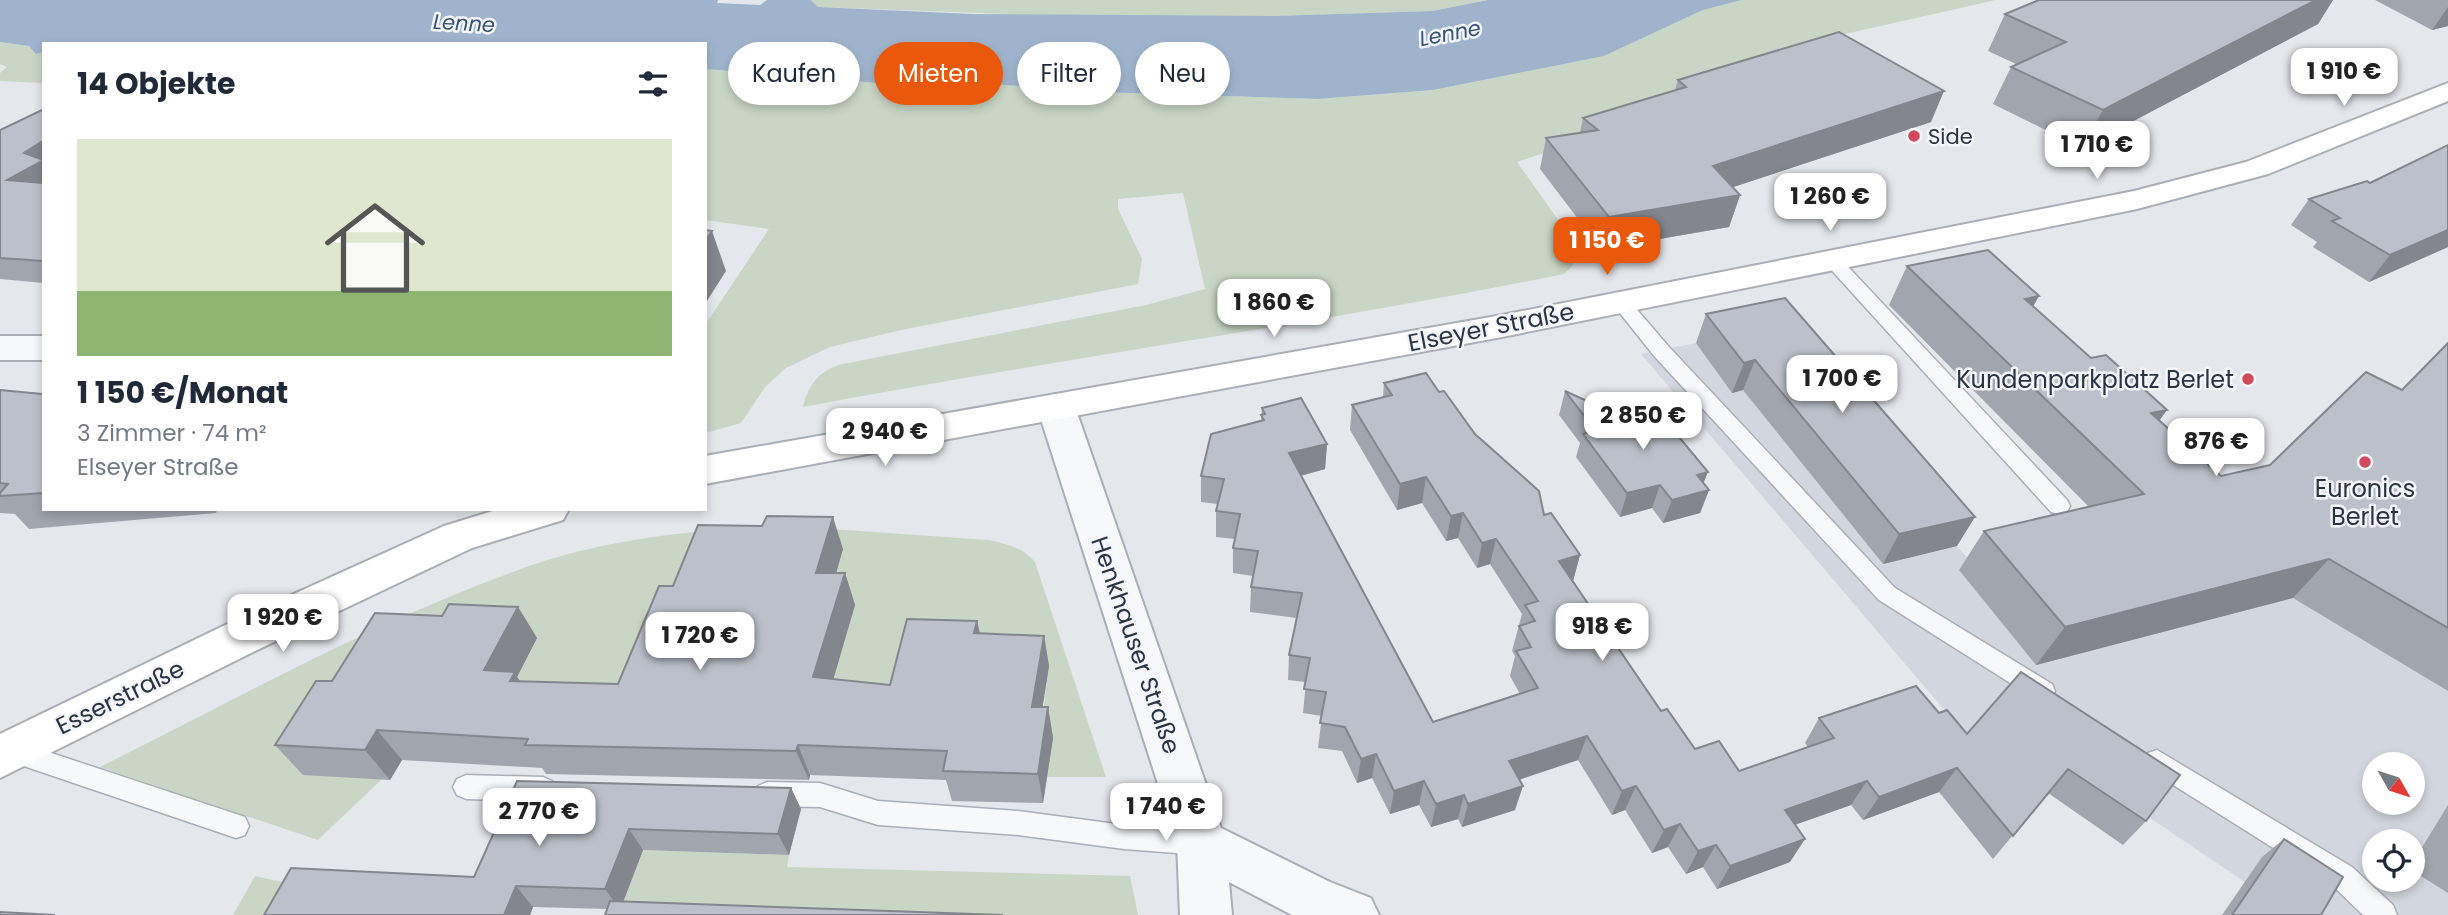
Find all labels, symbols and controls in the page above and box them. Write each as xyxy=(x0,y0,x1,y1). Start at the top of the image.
water label: Lenne xyxy=(432,7,496,39)
water label: Lenne xyxy=(1417,13,1483,53)
chip: Kaufen xyxy=(728,42,860,105)
chip: Mieten xyxy=(874,42,1003,105)
chip: Filter xyxy=(1017,42,1121,105)
chip: Neu xyxy=(1135,42,1230,105)
pin: 1 910 € xyxy=(2279,48,2409,108)
text: 1 910 € xyxy=(2307,55,2381,87)
text: 14 Objekte xyxy=(77,62,235,105)
icon: filters xyxy=(634,65,672,103)
place label: Side xyxy=(1928,122,1973,151)
pin: 1 710 € xyxy=(2032,122,2162,181)
marker: Side xyxy=(1906,128,1922,144)
text: 1 710 € xyxy=(2061,128,2133,160)
pin: 1 260 € xyxy=(1765,174,1895,233)
text: 1 260 € xyxy=(1790,180,1870,212)
icon: home xyxy=(312,185,438,311)
pin: 1 150 € xyxy=(1542,218,1672,277)
text: 1 150 € xyxy=(1569,224,1645,256)
pin: 1 860 € xyxy=(1209,280,1339,339)
text: 1 860 € xyxy=(1233,286,1315,318)
street label: Elseyer Straße xyxy=(1405,295,1577,359)
pin: 1 700 € xyxy=(1777,356,1907,415)
text: 1 700 € xyxy=(1802,362,1882,394)
place label: Kundenparkplatz Berlet xyxy=(1956,363,2234,396)
text: 1 150 €/Monat xyxy=(77,371,288,414)
marker: Kundenparkplatz Berlet xyxy=(2240,371,2256,387)
pin: 2 850 € xyxy=(1578,392,1708,452)
text: 2 850 € xyxy=(1600,399,1686,431)
pin: 2 940 € xyxy=(820,408,950,468)
text: 2 940 € xyxy=(842,415,928,447)
text: 3 Zimmer · 74 m² xyxy=(77,417,267,449)
pin: 876 € xyxy=(2167,419,2265,478)
text: 876 € xyxy=(2183,425,2249,457)
text: Elseyer Straße xyxy=(77,451,239,483)
marker: Euronics Berlet xyxy=(2357,454,2373,470)
place label: Euronics Berlet xyxy=(2315,472,2415,533)
street label: Henkhauser Straße xyxy=(1083,532,1189,758)
pin: 1 920 € xyxy=(218,594,348,654)
text: 1 920 € xyxy=(244,601,322,633)
pin: 918 € xyxy=(1553,604,1651,663)
text: 918 € xyxy=(1572,610,1632,642)
pin: 1 720 € xyxy=(635,612,765,672)
text: 1 720 € xyxy=(661,619,739,651)
street label: Esserstraße xyxy=(50,652,190,742)
north arrow xyxy=(2362,752,2426,816)
map controls xyxy=(2362,752,2425,892)
pin: 1 740 € xyxy=(1101,784,1231,843)
pin: 2 770 € xyxy=(474,788,604,848)
text: 1 740 € xyxy=(1126,790,1206,822)
text: 2 770 € xyxy=(499,795,579,827)
button: locate xyxy=(2362,829,2425,892)

